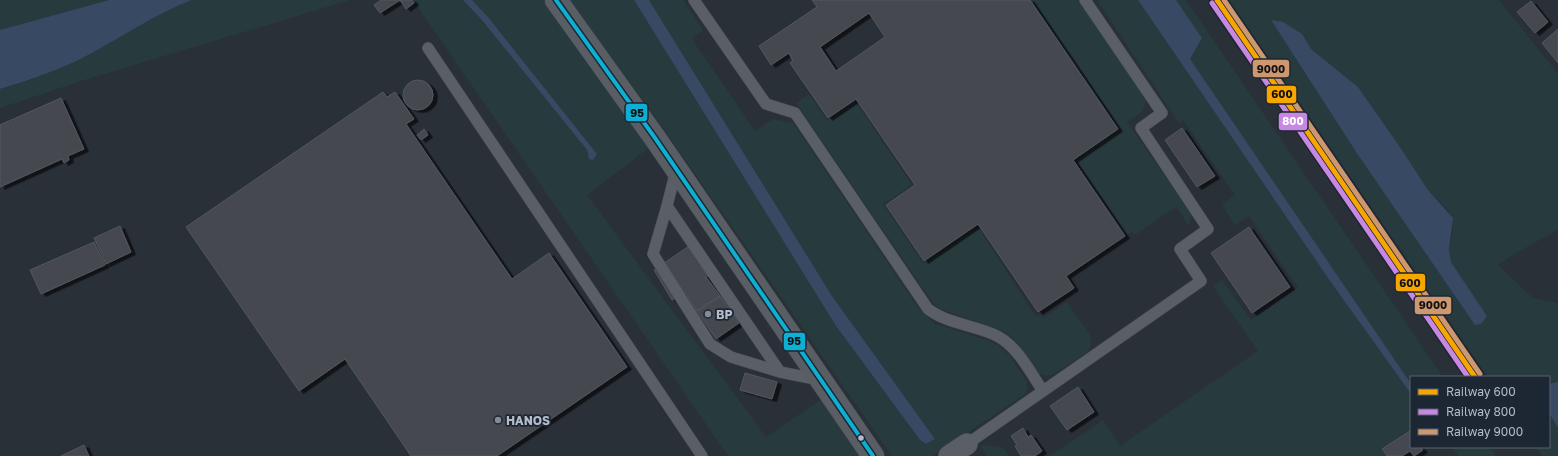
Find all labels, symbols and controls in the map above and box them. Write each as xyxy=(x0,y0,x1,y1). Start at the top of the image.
line badge: 9000 xyxy=(1252,59,1290,78)
text: 9000 xyxy=(1257,62,1285,75)
line badge: 600 xyxy=(1266,85,1297,104)
text: 600 xyxy=(1271,87,1293,100)
line badge: 95 xyxy=(625,103,648,122)
text: 95 xyxy=(630,106,644,119)
line badge: 800 xyxy=(1278,112,1308,131)
text: 800 xyxy=(1282,114,1304,127)
line badge: 600 xyxy=(1395,273,1426,292)
text: 600 xyxy=(1399,276,1421,289)
line badge: 9000 xyxy=(1414,296,1452,315)
text: 9000 xyxy=(1419,298,1447,311)
place label: BP xyxy=(716,307,733,322)
marker: BP xyxy=(703,309,713,319)
line badge: 95 xyxy=(783,332,806,351)
text: 95 xyxy=(787,334,801,347)
legend xyxy=(1410,376,1550,448)
text: Railway 600 xyxy=(1446,384,1516,399)
text: Railway 800 xyxy=(1446,404,1516,419)
place label: HANOS xyxy=(506,413,550,428)
marker: HANOS xyxy=(493,415,503,425)
text: Railway 9000 xyxy=(1446,424,1523,439)
unlabelled marker xyxy=(856,433,866,443)

